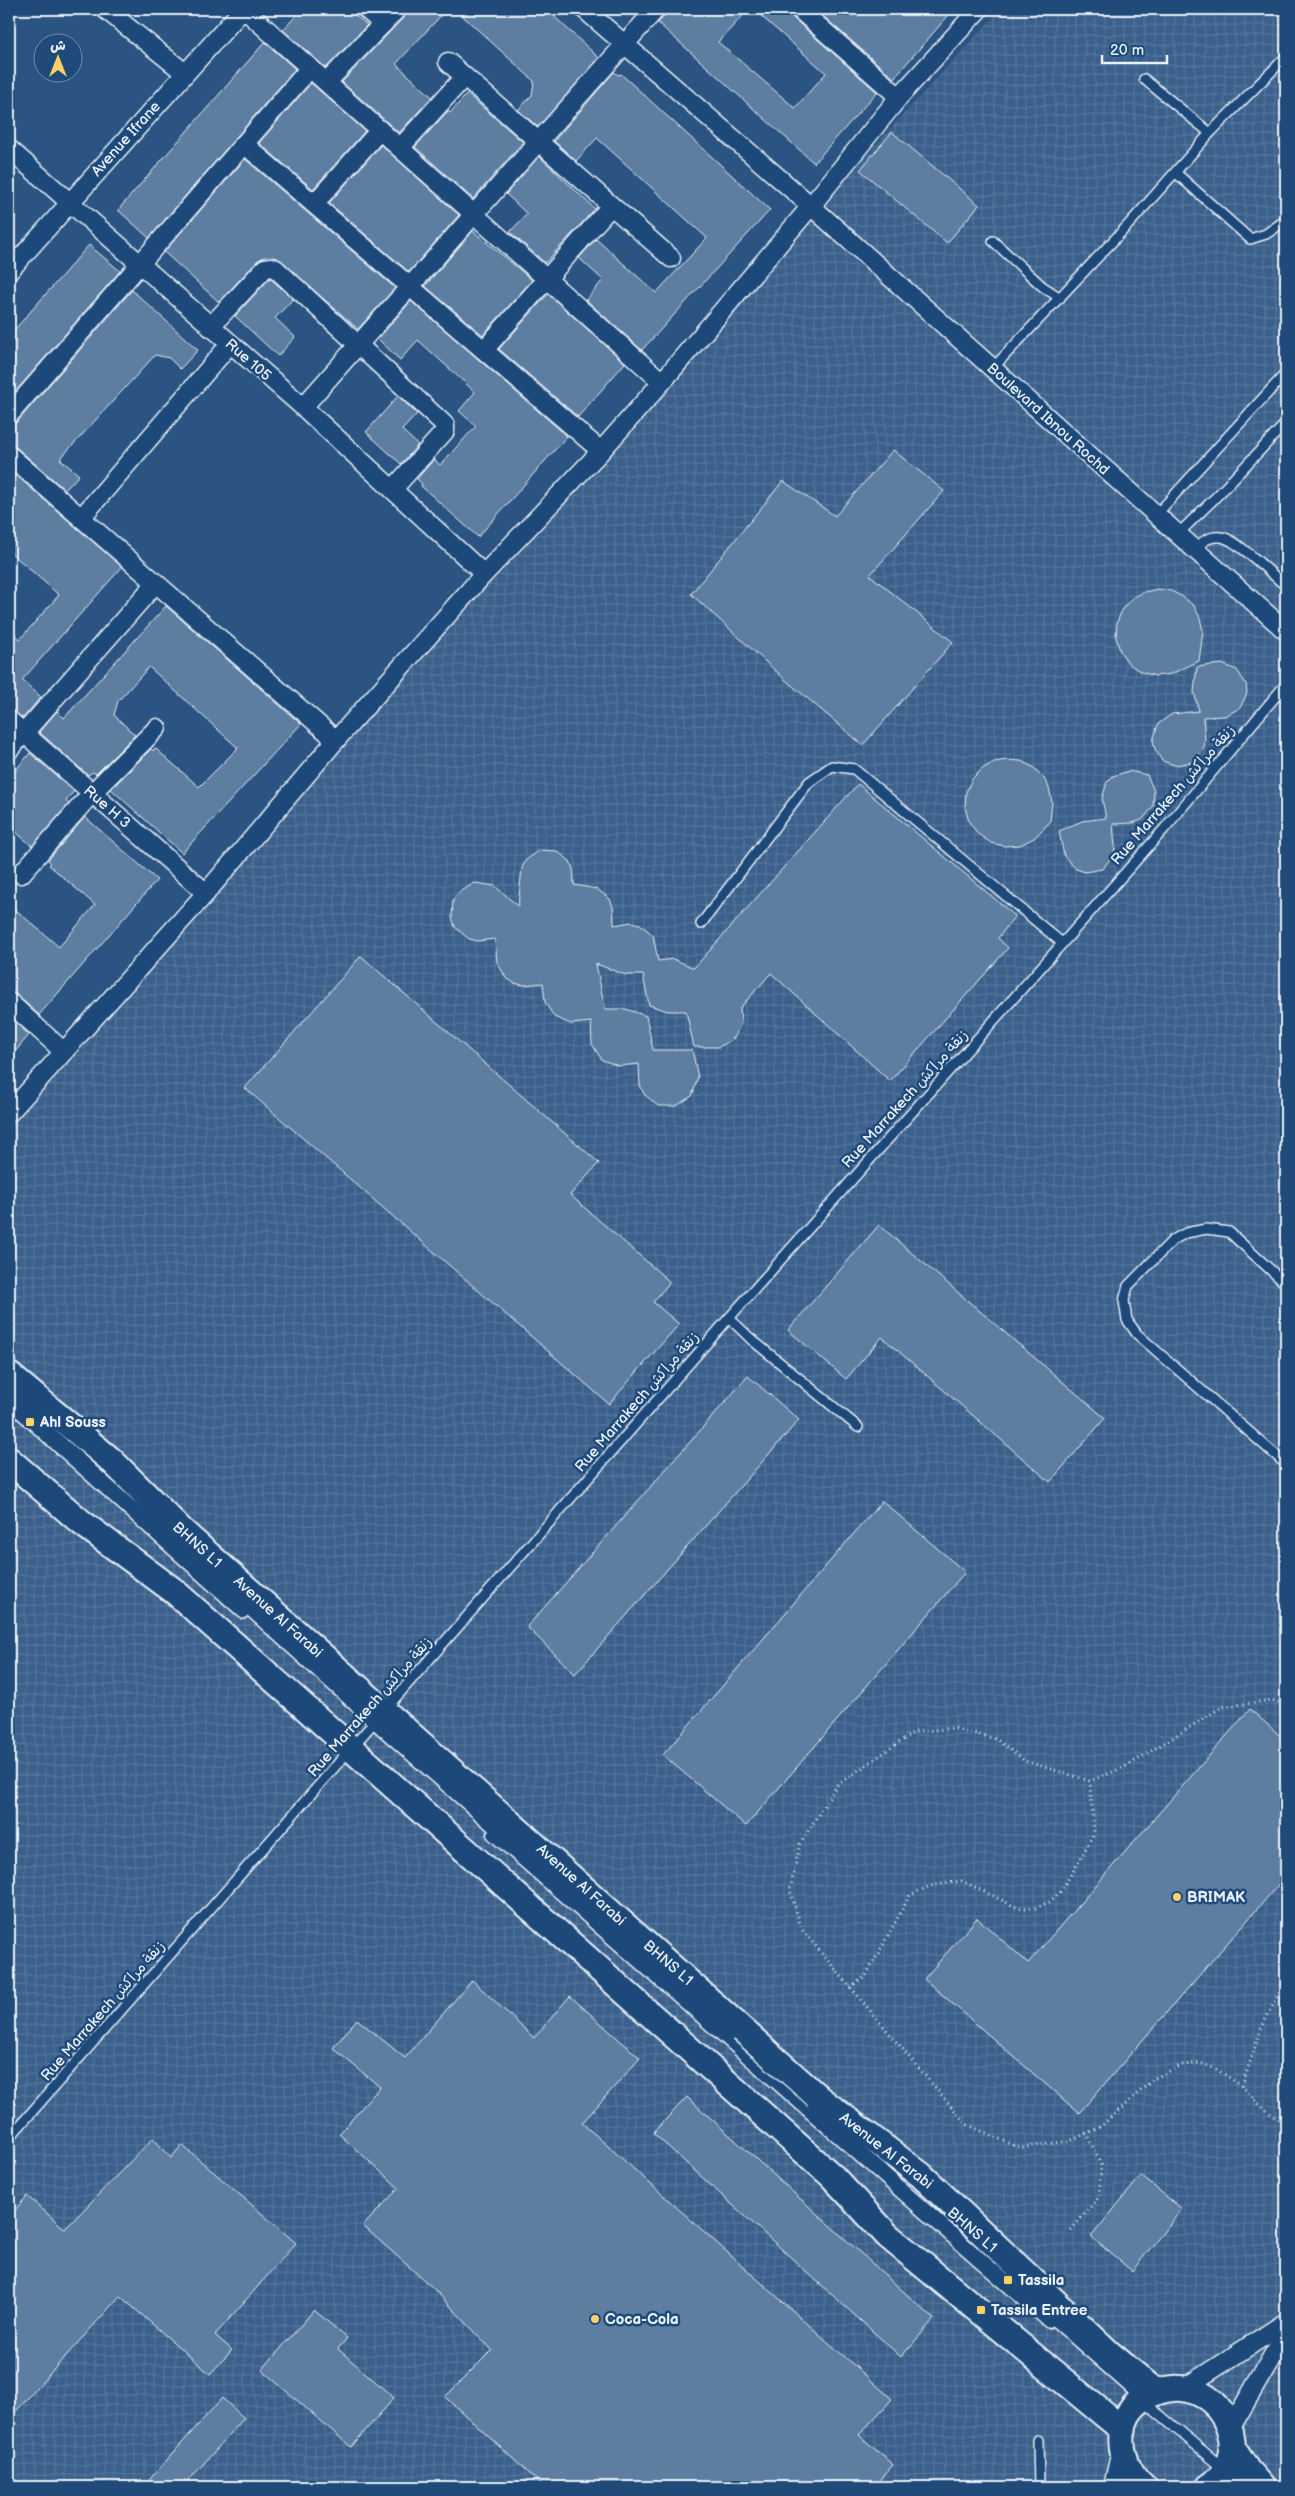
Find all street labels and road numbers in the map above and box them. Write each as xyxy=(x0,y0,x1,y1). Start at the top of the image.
street label: Avenue Ifrane xyxy=(87,97,165,181)
street label: Rue 105 xyxy=(221,335,275,385)
street label: Boulevard Ibnou Rochd xyxy=(983,359,1113,479)
street label: Rue Marrakech زنقة مراكش xyxy=(1107,721,1239,869)
street label: Rue H 3 xyxy=(80,781,134,833)
street label: Rue Marrakech زنقة مراكش xyxy=(838,1026,972,1172)
street label: Rue Marrakech زنقة مراكش xyxy=(571,1328,703,1476)
street label: BHNS L1 xyxy=(168,1518,226,1572)
street label: Avenue Al Farabi xyxy=(229,1572,327,1662)
street label: Rue Marrakech زنقة مراكش xyxy=(304,1633,436,1781)
street label: Avenue Al Farabi xyxy=(532,1840,630,1930)
street label: BHNS L1 xyxy=(639,1936,697,1990)
street label: Rue Marrakech زنقة مراكش xyxy=(37,1937,169,2085)
street label: Avenue Al Farabi xyxy=(835,2109,937,2193)
street label: BHNS L1 xyxy=(943,2203,1001,2257)

